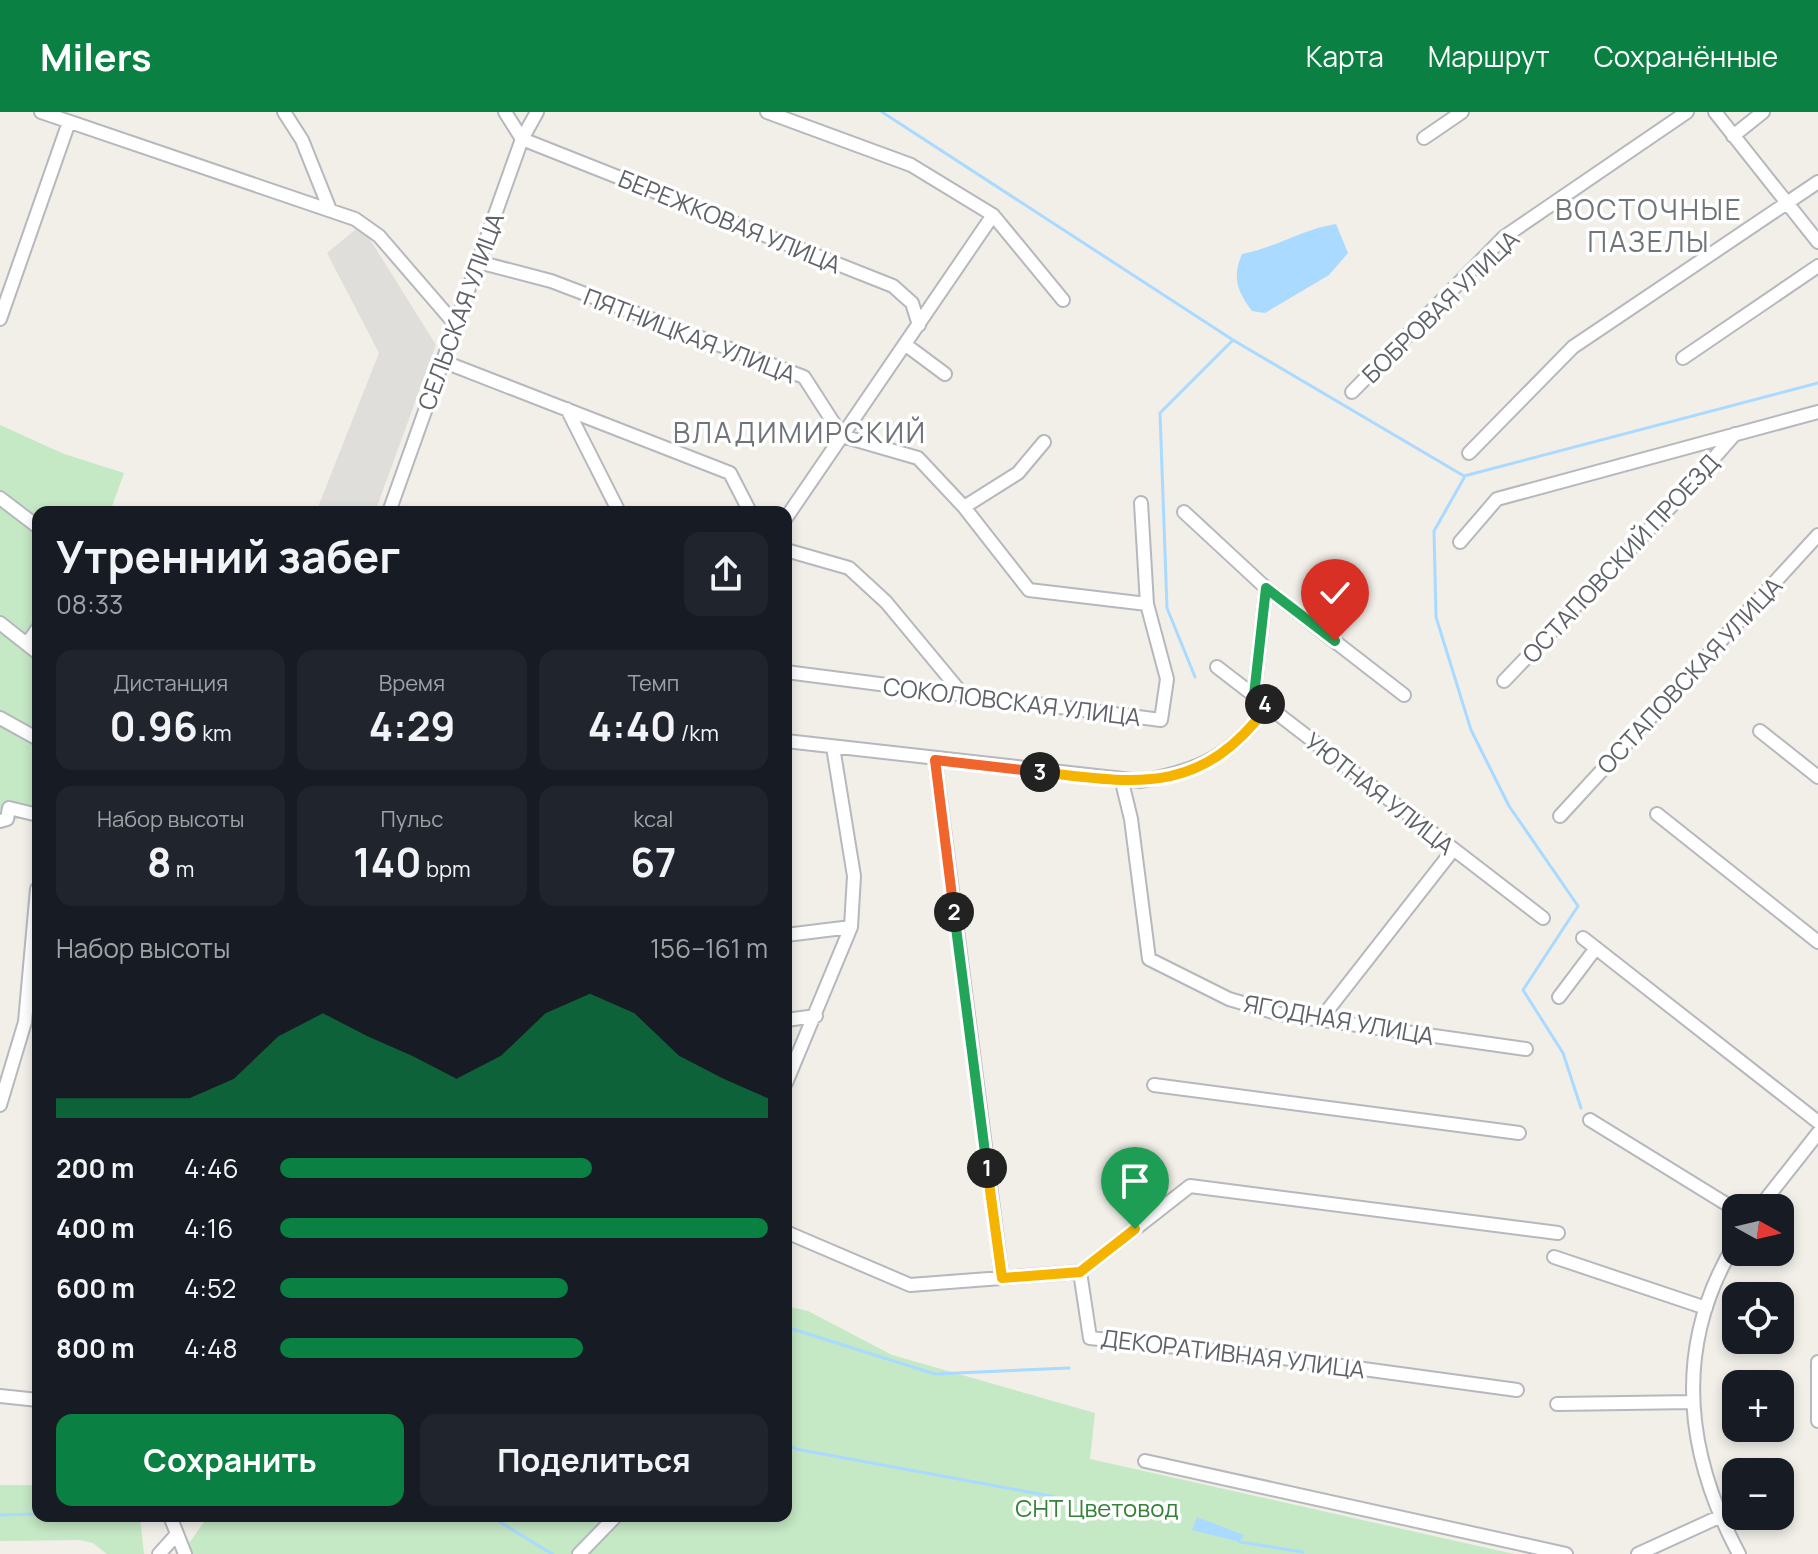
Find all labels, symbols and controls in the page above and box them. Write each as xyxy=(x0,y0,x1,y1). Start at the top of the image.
text: Milers xyxy=(40,30,152,82)
text: Карта xyxy=(1306,37,1384,75)
text: Маршрут xyxy=(1428,37,1550,75)
text: Сохранённые xyxy=(1594,37,1778,75)
street label: БЕРЕЖКОВАЯ УЛИЦА xyxy=(614,161,846,281)
district label: ВОСТОЧНЫЕ ПАЗЕЛЫ xyxy=(1555,190,1743,260)
street label: СЕЛЬСКАЯ УЛИЦА xyxy=(409,208,511,414)
street label: БОБРОВАЯ УЛИЦА xyxy=(1354,222,1526,390)
street label: ПЯТНИЦКАЯ УЛИЦА xyxy=(579,279,801,391)
district label: ВЛАДИМИРСКИЙ xyxy=(673,413,927,451)
street label: ОСТАПОВСКИЙ ПРОЕЗД xyxy=(1514,446,1726,670)
text: Утренний забег xyxy=(56,526,400,586)
button: share xyxy=(684,532,768,616)
pin xyxy=(1301,559,1369,641)
street label: ОСТАПОВСКАЯ УЛИЦА xyxy=(1589,570,1789,780)
icon: check xyxy=(1313,571,1357,615)
text: 08:33 xyxy=(56,586,123,622)
text: Дистанция xyxy=(113,668,228,698)
text: Время xyxy=(379,668,445,698)
text: Темп xyxy=(627,668,679,698)
street label: СОКОЛОВСКАЯ УЛИЦА xyxy=(881,669,1143,733)
pin: 4 xyxy=(1245,684,1285,724)
text: 4 xyxy=(1258,689,1272,719)
text: 0.96 xyxy=(110,698,198,753)
text: 4:29 xyxy=(369,698,455,753)
text: 4:40 xyxy=(588,698,676,753)
text: km xyxy=(198,718,232,748)
text: /km xyxy=(676,718,719,748)
street label: УЮТНАЯ УЛИЦА xyxy=(1298,724,1462,862)
pin: 3 xyxy=(1020,752,1060,792)
text: 3 xyxy=(1034,757,1046,787)
text: Набор высоты xyxy=(97,804,244,834)
text: Пульс xyxy=(381,804,443,834)
text: kcal xyxy=(633,804,673,834)
text: 8 xyxy=(147,834,171,889)
text: 140 xyxy=(353,834,422,889)
text: 67 xyxy=(630,834,676,889)
text: m xyxy=(171,854,194,884)
text: bpm xyxy=(422,854,471,884)
pin: 2 xyxy=(934,892,974,932)
text: 2 xyxy=(947,897,961,927)
text: Набор высоты xyxy=(56,930,230,966)
text: 156–161 m xyxy=(650,930,768,966)
street label: ЯГОДНАЯ УЛИЦА xyxy=(1241,986,1437,1052)
pin xyxy=(1101,1147,1169,1229)
pin: 1 xyxy=(967,1148,1007,1188)
text: 200 m xyxy=(56,1150,134,1186)
text: 4:46 xyxy=(184,1150,239,1186)
text: 1 xyxy=(982,1153,992,1183)
icon: arrive xyxy=(1113,1159,1157,1203)
north arrow xyxy=(1722,1194,1794,1266)
map controls xyxy=(1722,1194,1794,1530)
text: 400 m xyxy=(56,1210,135,1246)
text: 4:16 xyxy=(184,1210,233,1246)
text: 600 m xyxy=(56,1270,135,1306)
text: 4:52 xyxy=(184,1270,236,1306)
button: locate xyxy=(1722,1282,1794,1354)
street label: ДЕКОРАТИВНАЯ УЛИЦА xyxy=(1099,1320,1367,1386)
text: 800 m xyxy=(56,1330,135,1366)
text: 4:48 xyxy=(184,1330,238,1366)
button: + xyxy=(1722,1370,1794,1442)
button: Сохранить xyxy=(56,1414,404,1506)
button: Поделиться xyxy=(420,1414,768,1506)
button: − xyxy=(1722,1458,1794,1530)
park label: СНТ Цветовод xyxy=(1015,1491,1179,1524)

